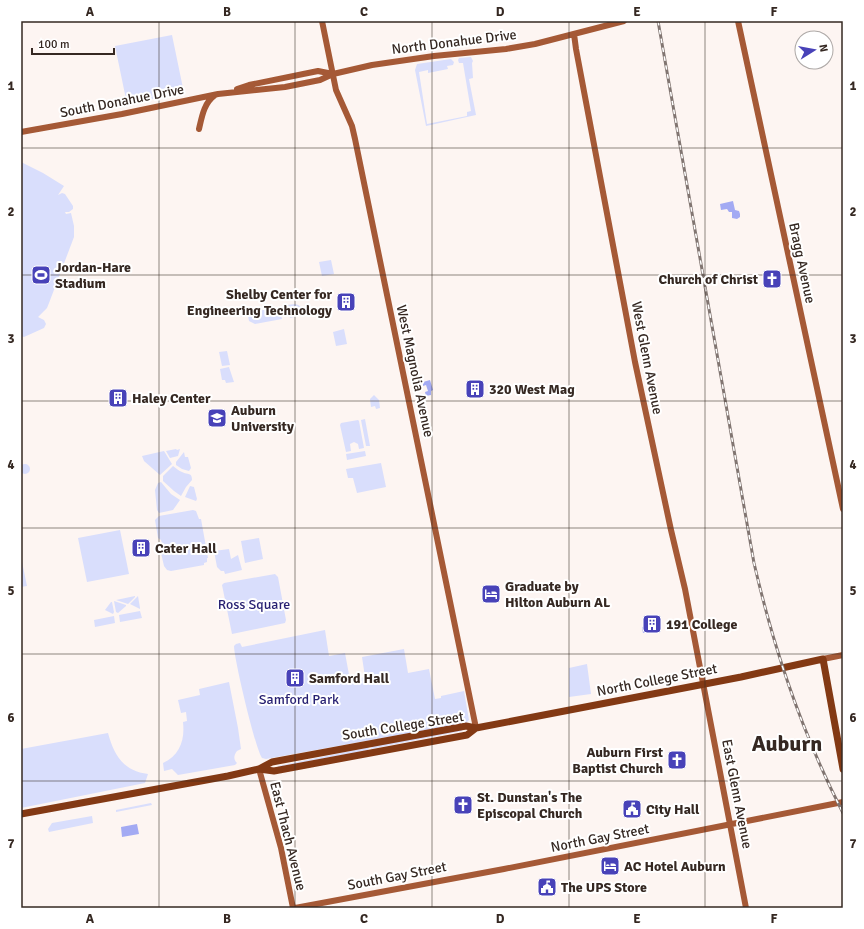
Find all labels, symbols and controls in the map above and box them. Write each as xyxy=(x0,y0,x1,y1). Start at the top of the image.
text: A xyxy=(86,4,95,20)
text: B xyxy=(223,4,231,20)
text: C xyxy=(360,4,368,20)
text: D xyxy=(496,4,505,20)
text: E xyxy=(633,4,641,20)
text: F xyxy=(771,4,778,20)
street label: North Donahue Drive xyxy=(391,26,517,58)
scale bar xyxy=(32,30,114,56)
north arrow xyxy=(794,30,834,70)
text: 100 m xyxy=(38,37,70,52)
text: N xyxy=(816,43,830,53)
text: 1 xyxy=(7,78,15,94)
text: 1 xyxy=(849,78,857,94)
street label: South Donahue Drive xyxy=(59,81,185,121)
text: 2 xyxy=(7,204,15,220)
text: 2 xyxy=(849,204,857,220)
street label: Bragg Avenue xyxy=(785,221,819,305)
place label: Jordan-Hare Stadium xyxy=(55,259,131,292)
sports icon: Jordan-Hare Stadium xyxy=(30,264,52,286)
church icon: Church of Christ xyxy=(761,268,783,290)
place label: Church of Christ xyxy=(658,271,759,288)
place label: Shelby Center for Engineering Technology xyxy=(187,286,332,319)
building icon: Shelby Center for Engineering Technology xyxy=(335,291,357,313)
street label: West Glenn Avenue xyxy=(628,300,666,416)
street label: West Magnolia Avenue xyxy=(393,303,437,439)
text: 3 xyxy=(7,331,15,347)
text: 3 xyxy=(849,331,857,347)
building icon: 320 West Mag xyxy=(464,378,486,400)
place label: 320 West Mag xyxy=(489,381,575,398)
building icon: Haley Center xyxy=(107,387,129,409)
place label: Haley Center xyxy=(132,390,211,407)
place label: Auburn University xyxy=(231,402,294,435)
school or university icon: Auburn University xyxy=(206,407,228,429)
text: 4 xyxy=(7,457,15,473)
text: 4 xyxy=(849,457,857,473)
building icon: Cater Hall xyxy=(130,537,152,559)
place label: Cater Hall xyxy=(155,540,217,557)
place label: Graduate by Hilton Auburn AL xyxy=(505,578,611,611)
text: 5 xyxy=(7,583,15,599)
hotel icon: Graduate by Hilton Auburn AL xyxy=(480,583,502,605)
text: 5 xyxy=(849,583,857,599)
park label: Ross Square xyxy=(218,596,290,613)
building icon: 191 College xyxy=(641,613,663,635)
place label: 191 College xyxy=(666,616,737,633)
street label: North College Street xyxy=(595,660,719,700)
building icon: Samford Hall xyxy=(284,667,306,689)
place label: Samford Hall xyxy=(309,670,390,687)
park label: Samford Park xyxy=(259,691,339,708)
street label: South College Street xyxy=(341,708,465,744)
text: 6 xyxy=(7,710,15,726)
text: 6 xyxy=(849,710,857,726)
district label: Auburn xyxy=(752,730,822,757)
street label: East Glenn Avenue xyxy=(718,738,756,850)
place label: Auburn First Baptist Church xyxy=(572,744,664,777)
church icon: Auburn First Baptist Church xyxy=(666,749,688,771)
street label: East Thach Avenue xyxy=(266,780,310,892)
place label: St. Dunstan's The Episcopal Church xyxy=(477,789,583,822)
church icon: St. Dunstan's The Episcopal Church xyxy=(452,794,474,816)
public building icon: City Hall xyxy=(621,798,643,820)
place label: City Hall xyxy=(646,801,700,818)
street label: North Gay Street xyxy=(549,820,651,856)
text: 7 xyxy=(7,836,15,852)
text: 7 xyxy=(849,836,857,852)
hotel icon: AC Hotel Auburn xyxy=(599,855,621,877)
street label: South Gay Street xyxy=(346,858,448,894)
place label: AC Hotel Auburn xyxy=(624,858,726,875)
public building icon: The UPS Store xyxy=(536,876,558,898)
place label: The UPS Store xyxy=(561,879,647,896)
text: A xyxy=(86,911,95,927)
text: B xyxy=(223,911,231,927)
text: C xyxy=(360,911,368,927)
text: D xyxy=(496,911,505,927)
text: E xyxy=(633,911,641,927)
text: F xyxy=(771,911,778,927)

